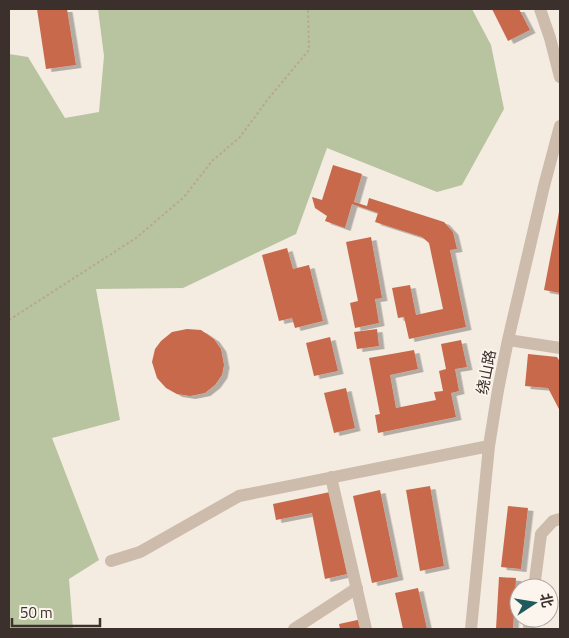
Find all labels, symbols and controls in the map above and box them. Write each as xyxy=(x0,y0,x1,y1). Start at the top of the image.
street label: 绕山路 xyxy=(470,348,502,396)
north arrow xyxy=(509,578,559,628)
text: 北 xyxy=(535,591,559,609)
scale bar xyxy=(12,596,100,628)
text: 50 m xyxy=(20,601,53,624)

